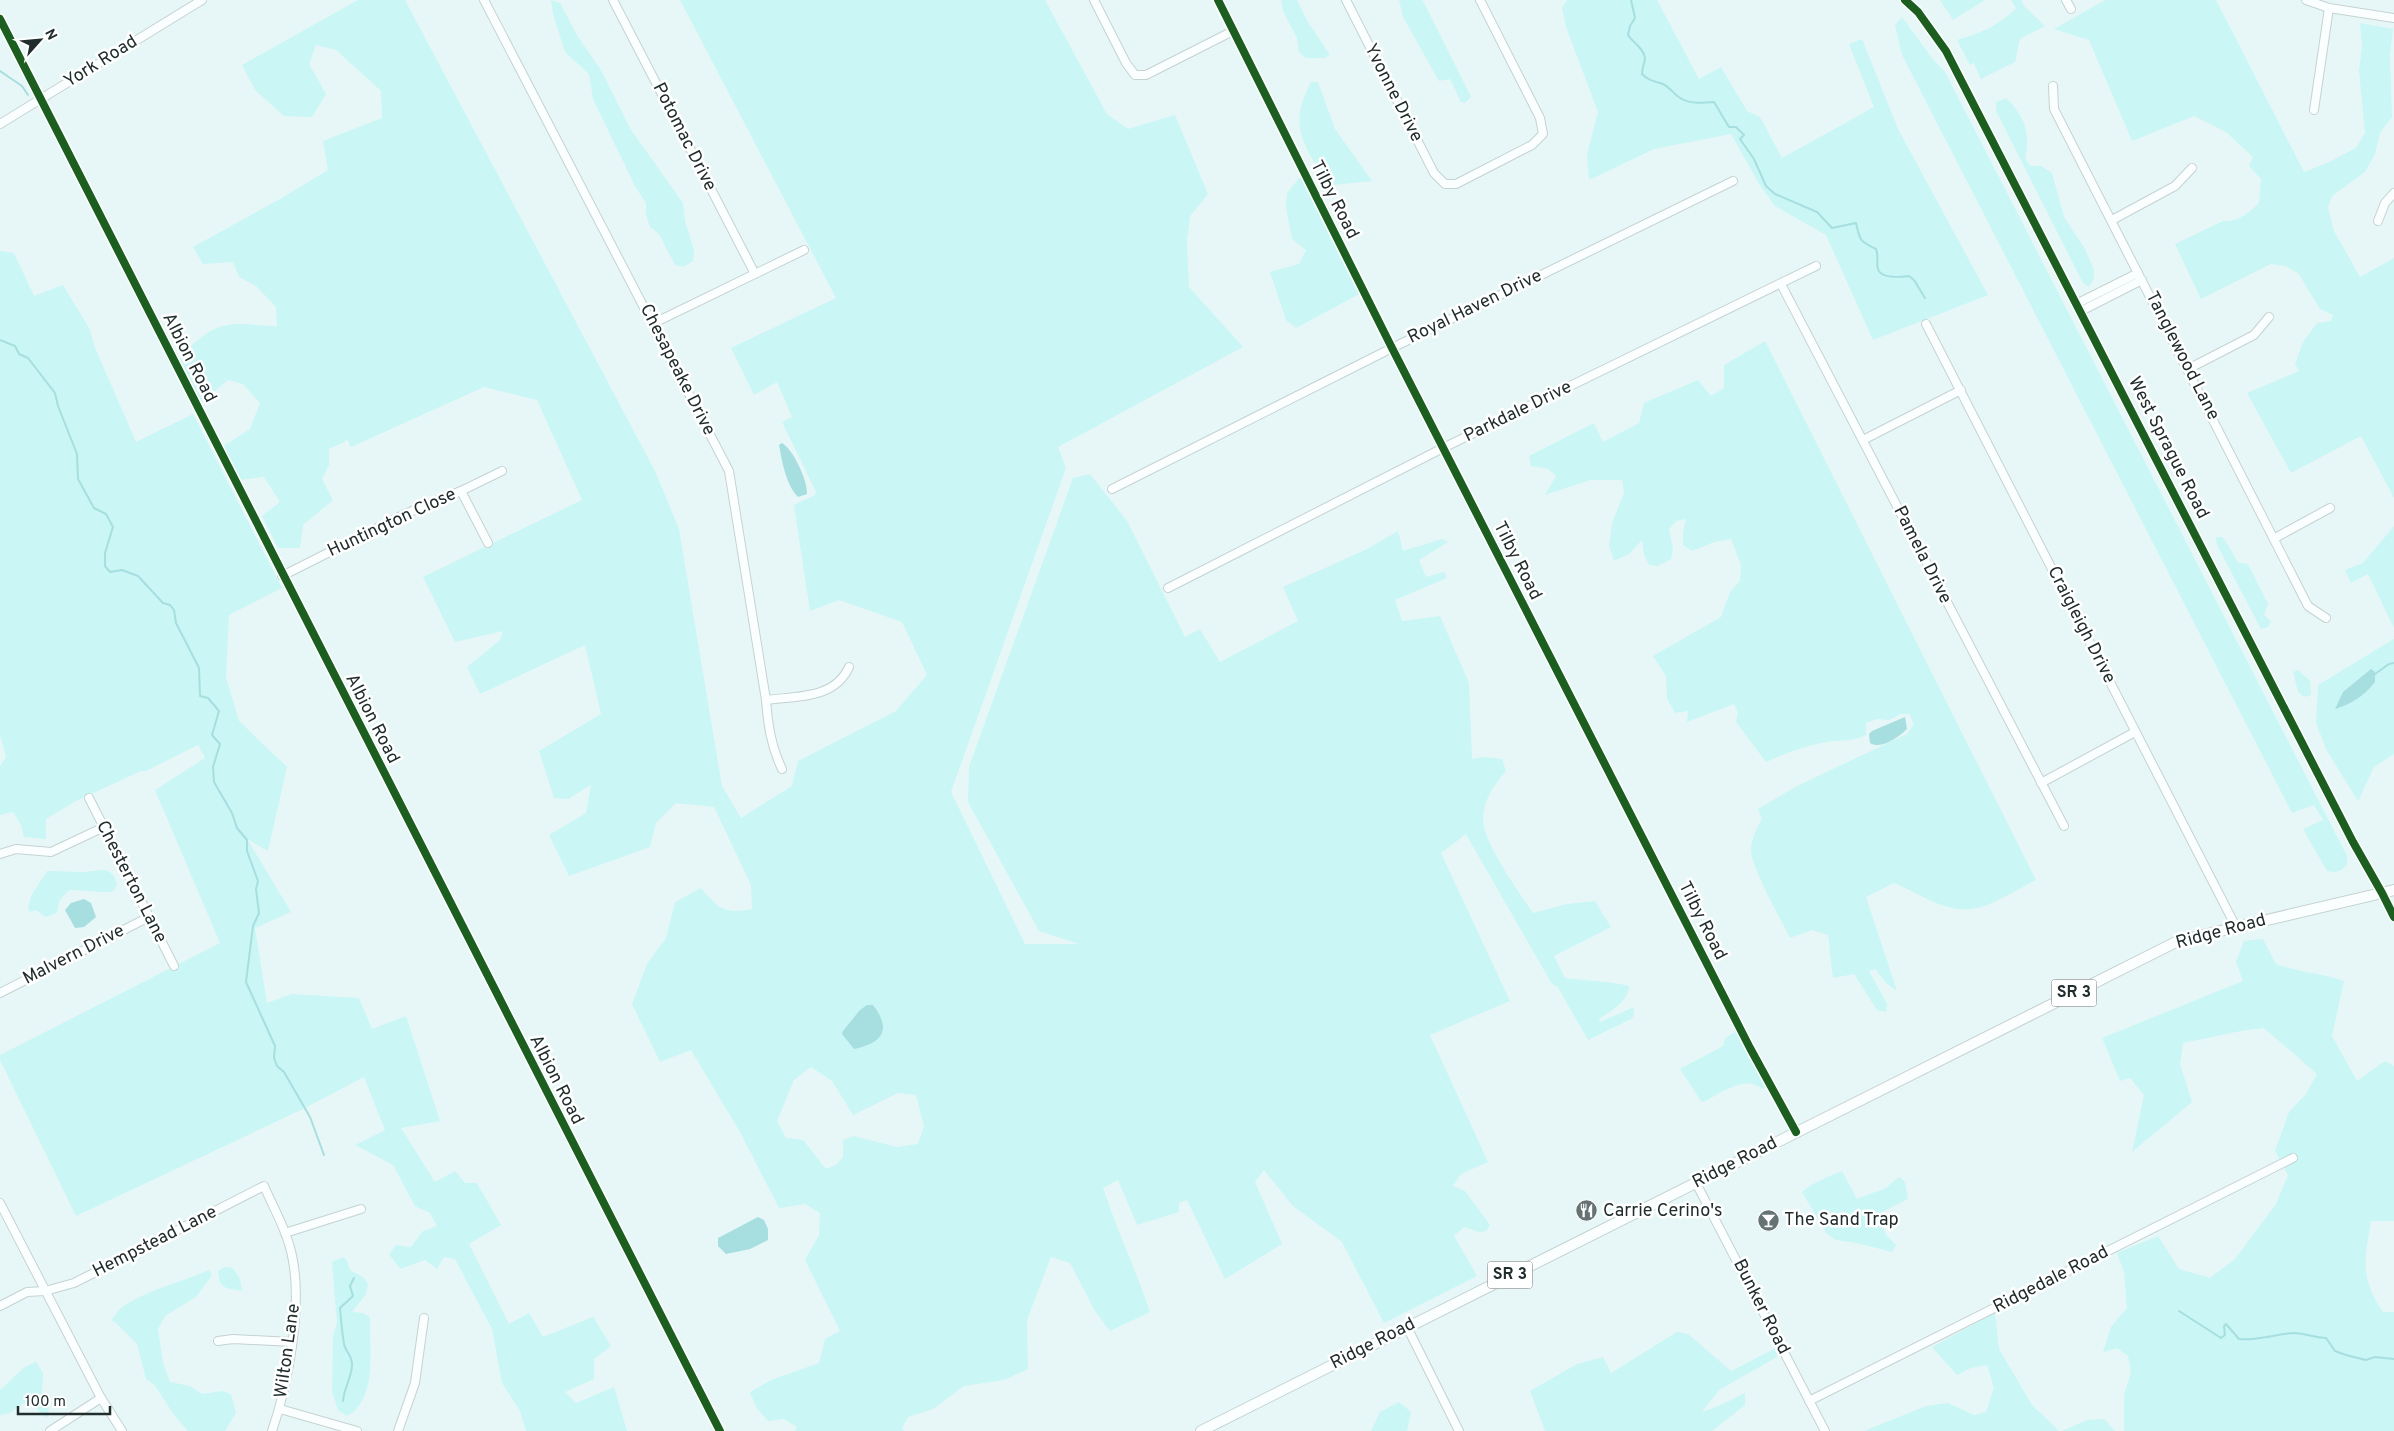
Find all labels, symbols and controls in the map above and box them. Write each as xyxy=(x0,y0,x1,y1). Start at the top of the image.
north arrow xyxy=(15,15,65,65)
text: N xyxy=(40,26,60,43)
street label: York Road xyxy=(60,30,142,94)
street label: Yvonne Drive xyxy=(1358,40,1428,146)
street label: Potomac Drive xyxy=(647,79,721,195)
street label: Tilby Road xyxy=(1304,157,1364,243)
street label: Royal Haven Drive xyxy=(1404,265,1546,349)
street label: Tanglewood Lane xyxy=(2140,288,2224,424)
street label: Chesapeake Drive xyxy=(634,300,720,440)
street label: Albion Road xyxy=(157,309,221,407)
street label: West Sprague Road xyxy=(2122,373,2214,523)
street label: Parkdale Drive xyxy=(1460,376,1576,448)
street label: Huntington Close xyxy=(324,483,460,563)
street label: Pamela Drive xyxy=(1887,502,1957,608)
street label: Tilby Road xyxy=(1487,518,1547,604)
street label: Craigleigh Drive xyxy=(2042,562,2120,688)
street label: Albion Road xyxy=(340,670,404,768)
street label: Chesterton Lane xyxy=(90,817,172,947)
street label: Tilby Road xyxy=(1672,878,1732,964)
street label: Ridge Road xyxy=(2173,909,2269,955)
street label: Malvern Drive xyxy=(19,920,129,990)
road number: SR 3 xyxy=(2052,980,2096,1006)
street label: Albion Road xyxy=(524,1031,588,1129)
street label: Ridge Road xyxy=(1689,1132,1781,1194)
restaurant icon: Carrie Cerino's xyxy=(1575,1199,1599,1223)
place label: Carrie Cerino's xyxy=(1603,1200,1723,1223)
street label: Hempstead Lane xyxy=(89,1201,221,1283)
bar icon: The Sand Trap xyxy=(1756,1208,1780,1232)
place label: The Sand Trap xyxy=(1784,1209,1899,1232)
street label: Ridgedale Road xyxy=(1989,1241,2113,1319)
street label: Bunker Road xyxy=(1727,1255,1795,1359)
road number: SR 3 xyxy=(1488,1262,1532,1288)
street label: Wilton Lane xyxy=(270,1302,306,1400)
street label: Ridge Road xyxy=(1327,1313,1419,1375)
scale bar xyxy=(18,1384,110,1416)
text: 100 m xyxy=(25,1393,66,1412)

